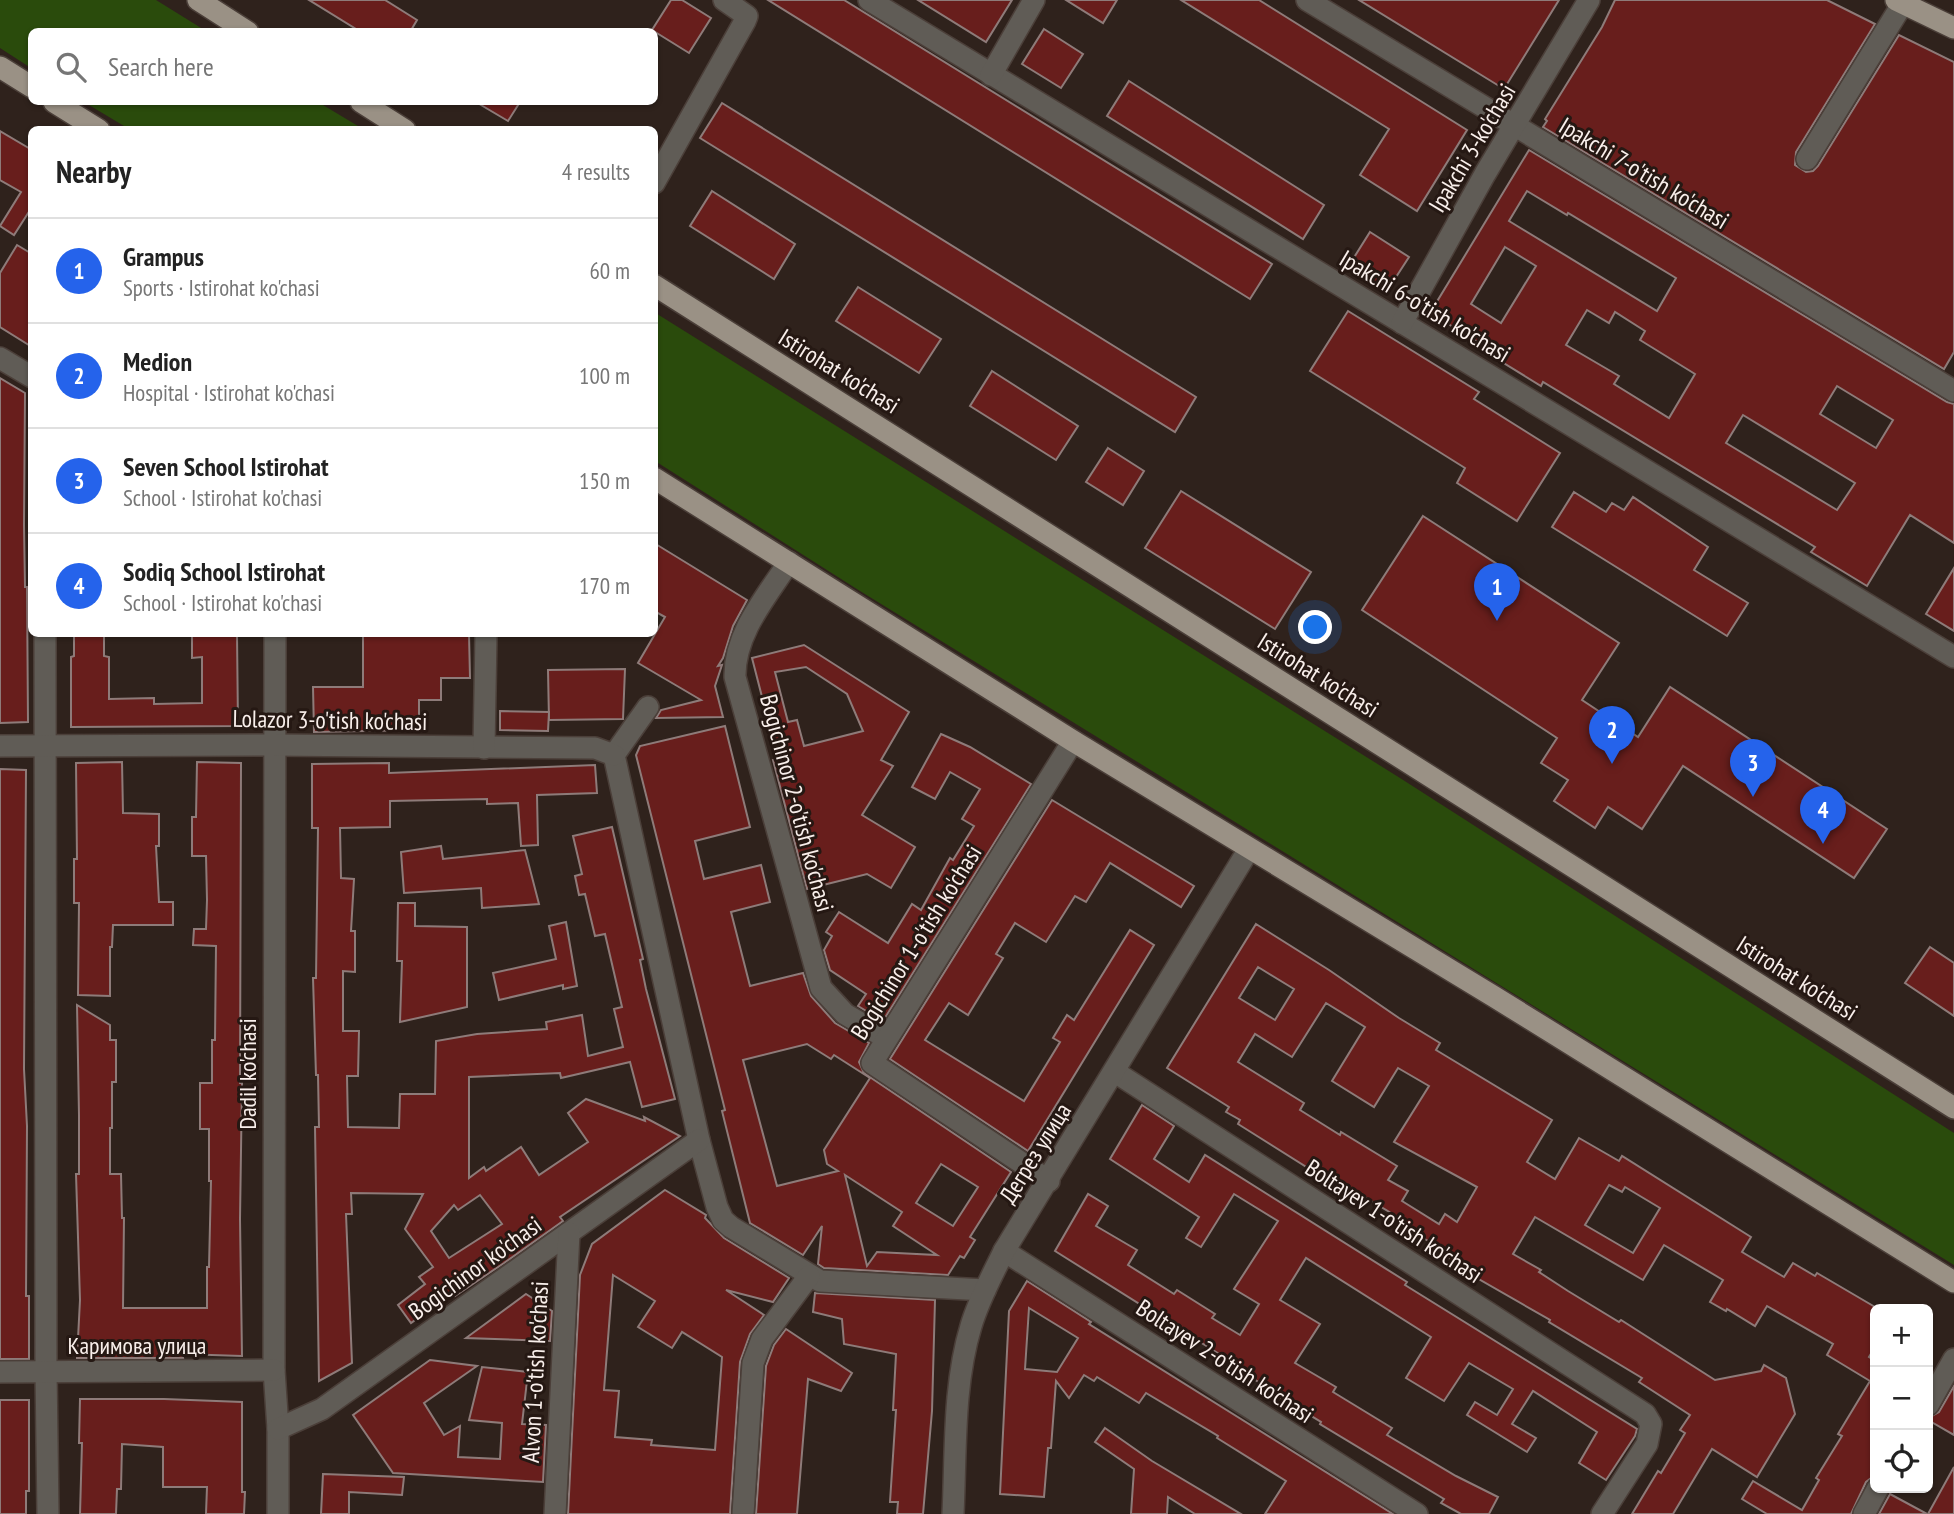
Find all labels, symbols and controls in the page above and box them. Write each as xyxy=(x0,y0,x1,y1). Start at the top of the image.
search box xyxy=(28,28,658,105)
icon: search xyxy=(52,48,90,86)
text: Search here xyxy=(108,50,214,83)
street label: Ipakchi 3-ko'chasi xyxy=(1421,78,1523,218)
street label: Ipakchi 7-o'tish ko'chasi xyxy=(1553,110,1735,236)
text: Nearby xyxy=(56,152,131,191)
text: 4 results xyxy=(562,157,630,186)
text: Grampus xyxy=(123,240,204,273)
street label: Ipakchi 6-o'tish ko'chasi xyxy=(1334,243,1516,369)
text: 1 xyxy=(74,256,85,285)
text: 60 m xyxy=(589,256,630,285)
text: Sports · Istirohat ko'chasi xyxy=(123,273,320,302)
street label: Istirohat ko'chasi xyxy=(773,322,905,420)
text: Medion xyxy=(123,345,192,378)
text: 2 xyxy=(74,361,85,390)
text: 100 m xyxy=(579,361,630,390)
text: Hospital · Istirohat ko'chasi xyxy=(123,378,335,407)
text: Seven School Istirohat xyxy=(123,450,328,483)
text: 3 xyxy=(74,466,85,495)
text: 150 m xyxy=(579,466,630,495)
text: School · Istirohat ko'chasi xyxy=(123,483,322,512)
text: Sodiq School Istirohat xyxy=(123,555,325,588)
pin: 1 xyxy=(1474,563,1520,621)
text: 4 xyxy=(74,571,85,600)
text: 170 m xyxy=(579,571,630,600)
text: School · Istirohat ko'chasi xyxy=(123,588,322,617)
your location xyxy=(1298,610,1332,644)
street label: Istirohat ko'chasi xyxy=(1252,626,1384,724)
street label: Bogichinor 2-o'tish ko'chasi xyxy=(753,691,841,915)
street label: Lolazor 3-o'tish ko'chasi xyxy=(232,703,428,737)
pin: 2 xyxy=(1589,706,1635,764)
pin: 3 xyxy=(1730,739,1776,797)
pin: 4 xyxy=(1800,786,1846,844)
street label: Bogichinor 1-o'tish ko'chasi xyxy=(844,839,988,1045)
street label: Istirohat ko'chasi xyxy=(1731,929,1863,1027)
street label: Dadil ko'chasi xyxy=(232,1018,263,1130)
street label: Дегрез улица xyxy=(992,1097,1078,1209)
street label: Boltayev 1-o'tish ko'chasi xyxy=(1299,1152,1489,1290)
street label: Bogichinor ko'chasi xyxy=(402,1209,548,1327)
street label: Alvon 1-o'tish ko'chasi xyxy=(515,1280,555,1464)
street label: Boltayev 2-o'tish ko'chasi xyxy=(1130,1292,1320,1430)
map controls xyxy=(1870,1304,1933,1493)
button: + xyxy=(1870,1304,1933,1367)
street label: Каримова улица xyxy=(68,1330,206,1361)
button: − xyxy=(1870,1367,1933,1430)
button: locate xyxy=(1870,1430,1933,1493)

